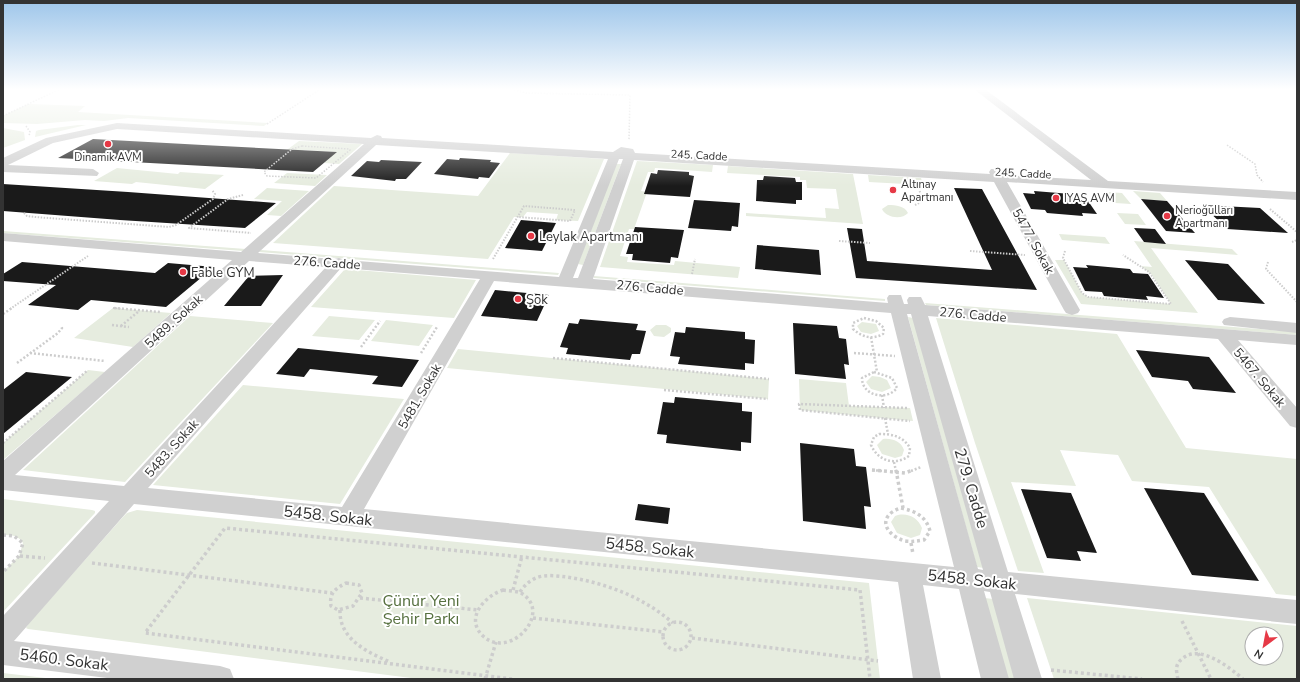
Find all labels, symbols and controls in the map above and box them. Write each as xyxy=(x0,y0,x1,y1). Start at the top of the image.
marker: Dinamik AVM xyxy=(103,139,113,149)
street label: 245. Cadde xyxy=(670,147,728,164)
place label: Dinamik AVM xyxy=(74,150,142,165)
street label: 245. Cadde xyxy=(994,165,1052,182)
place label: Altınay Apartmanı xyxy=(901,177,953,205)
marker: Altınay Apartmanı xyxy=(888,185,898,195)
place label: IYAŞ AVM xyxy=(1064,191,1115,206)
marker: IYAŞ AVM xyxy=(1051,193,1061,203)
place label: Nerioğulları Apartmanı xyxy=(1175,203,1233,231)
street label: 5477. Sokak xyxy=(1008,205,1059,278)
marker: Nerioğulları Apartmanı xyxy=(1162,211,1172,221)
place label: Leylak Apartmanı xyxy=(539,228,642,246)
marker: Leylak Apartmanı xyxy=(526,231,536,241)
street label: 276. Cadde xyxy=(293,252,361,274)
place label: Fable GYM xyxy=(191,264,255,282)
marker: Fable GYM xyxy=(178,267,188,277)
street label: 276. Cadde xyxy=(616,276,684,300)
street label: 5489. Sokak xyxy=(141,290,207,353)
place label: Şok xyxy=(526,291,548,309)
marker: Şok xyxy=(513,294,523,304)
street label: 276. Cadde xyxy=(939,303,1007,327)
street label: 5467. Sokak xyxy=(1229,344,1290,412)
street label: 5481. Sokak xyxy=(394,360,446,432)
street label: 5483. Sokak xyxy=(141,415,203,482)
street label: 279. Cadde xyxy=(948,446,994,531)
street label: 5458. Sokak xyxy=(282,500,374,532)
street label: 5458. Sokak xyxy=(604,532,696,564)
street label: 5458. Sokak xyxy=(926,564,1018,596)
park label: Çünür Yeni Şehir Parkı xyxy=(382,590,460,630)
north arrow xyxy=(1244,626,1284,666)
street label: 5460. Sokak xyxy=(18,644,111,676)
text: N xyxy=(1251,646,1266,663)

